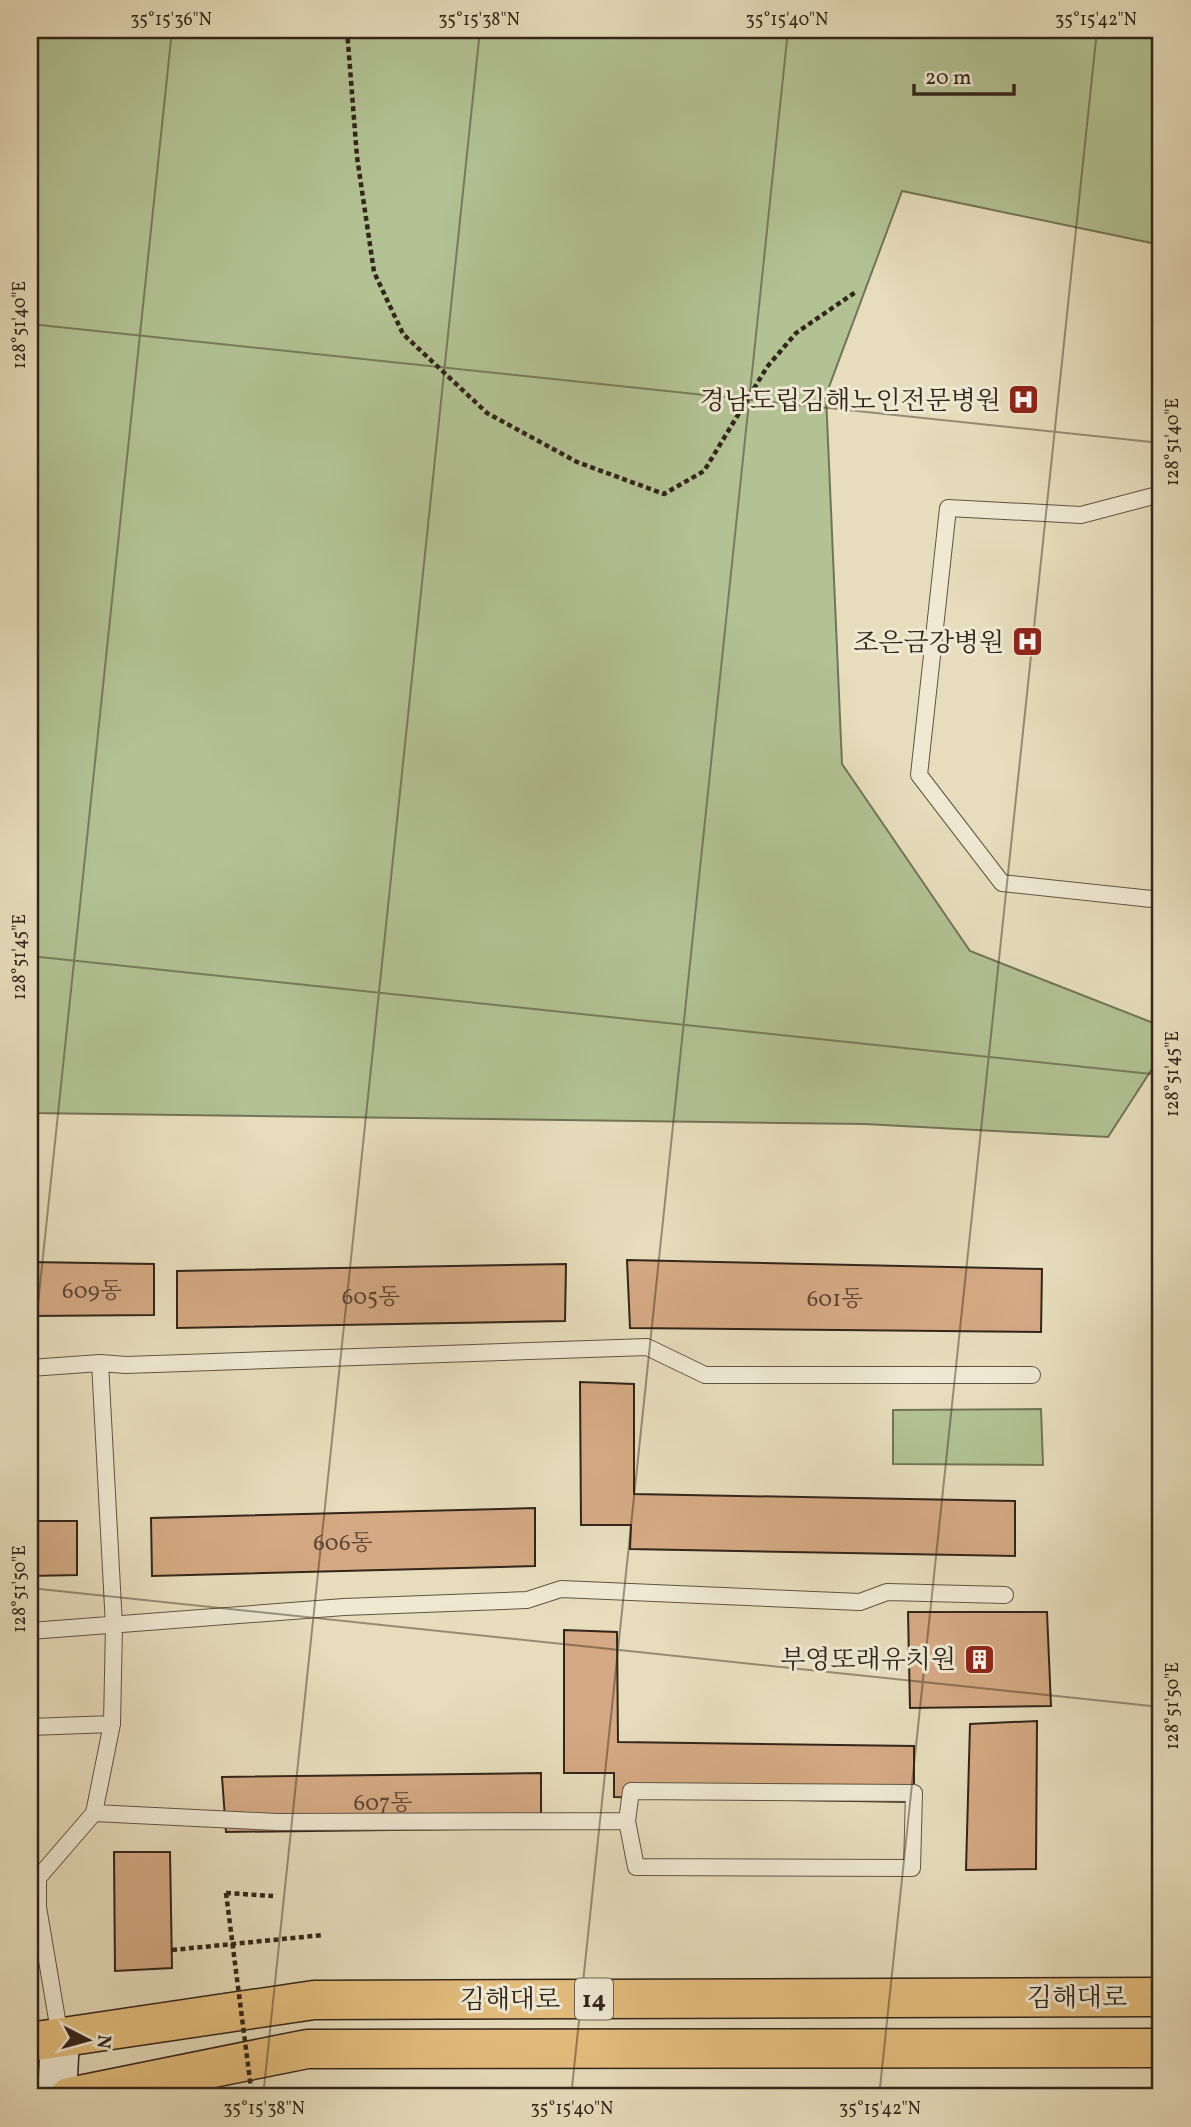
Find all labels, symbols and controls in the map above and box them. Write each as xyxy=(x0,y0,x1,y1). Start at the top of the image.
text: 35°15'36"N xyxy=(130,8,212,33)
text: 35°15'38"N xyxy=(438,8,520,33)
text: 35°15'40"N xyxy=(746,8,828,33)
text: 35°15'42"N xyxy=(1055,8,1137,33)
scale bar xyxy=(914,52,1014,96)
text: 20 m xyxy=(925,64,971,93)
text: 128°51'40"E xyxy=(8,281,33,369)
hospital icon: 경남도립김해노인전문병원 xyxy=(1007,383,1041,417)
place label: 경남도립김해노인전문병원 xyxy=(700,384,1001,420)
text: 128°51'40"E xyxy=(1161,398,1186,486)
hospital icon: 조은금강병원 xyxy=(1010,625,1044,659)
place label: 조은금강병원 xyxy=(853,626,1004,662)
text: 128°51'45"E xyxy=(8,914,33,1000)
text: 128°51'45"E xyxy=(1161,1031,1186,1117)
house number: 609동 xyxy=(62,1276,122,1308)
house number: 605동 xyxy=(342,1282,400,1314)
house number: 601동 xyxy=(807,1284,863,1316)
house number: 606동 xyxy=(313,1528,373,1560)
text: 128°51'50"E xyxy=(8,1545,33,1633)
building icon: 부영또래유치원 xyxy=(962,1642,996,1676)
place label: 부영또래유치원 xyxy=(780,1643,956,1679)
text: 128°51'50"E xyxy=(1161,1662,1186,1750)
house number: 607동 xyxy=(354,1788,412,1820)
road number: 14 xyxy=(575,1978,613,2020)
street label: 김해대로 xyxy=(1027,1981,1127,2017)
street label: 김해대로 xyxy=(460,1983,560,2019)
north arrow xyxy=(52,2004,122,2074)
text: N xyxy=(89,2033,117,2050)
text: 35°15'38"N xyxy=(223,2097,305,2122)
text: 35°15'40"N xyxy=(531,2097,613,2122)
text: 35°15'42"N xyxy=(839,2097,921,2122)

